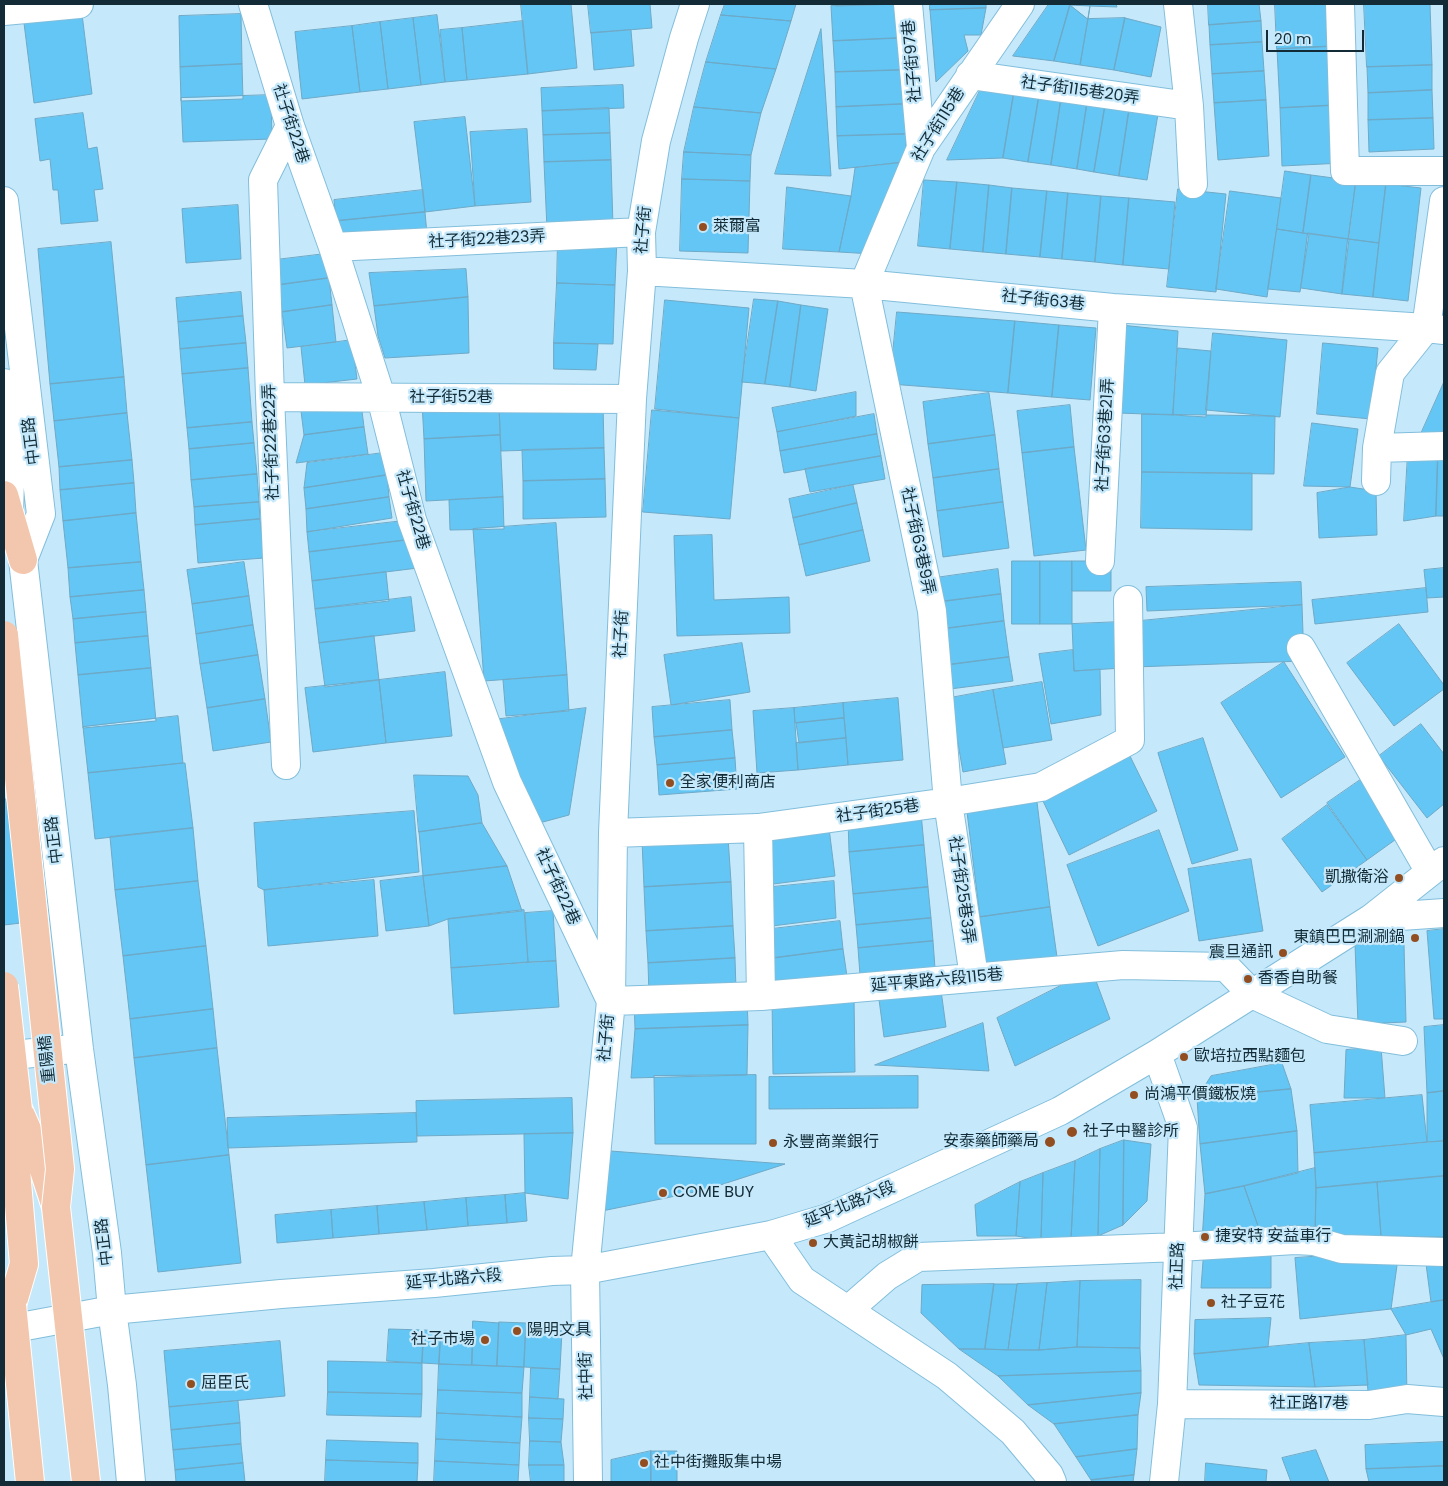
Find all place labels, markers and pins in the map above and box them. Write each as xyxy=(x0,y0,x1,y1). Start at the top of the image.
place label: 萊爾富 xyxy=(713,217,761,237)
marker: 萊爾富 xyxy=(697,221,709,233)
place label: 全家便利商店 xyxy=(680,773,776,793)
marker: 全家便利商店 xyxy=(664,777,676,789)
place label: 凱撒衛浴 xyxy=(1325,868,1389,888)
marker: 凱撒衛浴 xyxy=(1393,872,1405,884)
place label: 東鎮巴巴涮涮鍋 xyxy=(1293,928,1405,948)
marker: 東鎮巴巴涮涮鍋 xyxy=(1409,932,1421,944)
place label: 震旦通訊 xyxy=(1209,943,1273,963)
marker: 震旦通訊 xyxy=(1277,947,1289,959)
place label: 香香自助餐 xyxy=(1258,969,1338,989)
marker: 香香自助餐 xyxy=(1242,973,1254,985)
place label: 歐培拉西點麵包 xyxy=(1194,1047,1306,1067)
marker: 歐培拉西點麵包 xyxy=(1178,1051,1190,1063)
place label: 尚鴻平價鐵板燒 xyxy=(1144,1085,1256,1105)
marker: 尚鴻平價鐵板燒 xyxy=(1128,1089,1140,1101)
place label: 社子中醫診所 xyxy=(1083,1122,1179,1142)
marker: 社子中醫診所 xyxy=(1065,1125,1079,1139)
place label: 安泰藥師藥局 xyxy=(943,1132,1039,1152)
place label: 永豐商業銀行 xyxy=(783,1133,879,1153)
marker: 安泰藥師藥局 xyxy=(1043,1135,1057,1149)
marker: 永豐商業銀行 xyxy=(767,1137,779,1149)
place label: COME BUY xyxy=(673,1183,754,1203)
marker: COME BUY xyxy=(657,1187,669,1199)
place label: 捷安特 安益車行 xyxy=(1215,1227,1331,1247)
marker: 捷安特 安益車行 xyxy=(1199,1231,1211,1243)
place label: 大黃記胡椒餅 xyxy=(823,1233,919,1253)
marker: 大黃記胡椒餅 xyxy=(807,1237,819,1249)
place label: 社子豆花 xyxy=(1221,1293,1285,1313)
marker: 社子豆花 xyxy=(1205,1297,1217,1309)
place label: 陽明文具 xyxy=(527,1321,591,1341)
marker: 陽明文具 xyxy=(511,1325,523,1337)
place label: 社子市場 xyxy=(411,1330,475,1350)
marker: 社子市場 xyxy=(479,1334,491,1346)
place label: 屈臣氏 xyxy=(201,1374,249,1394)
marker: 屈臣氏 xyxy=(185,1378,197,1390)
place label: 社中街攤販集中場 xyxy=(654,1453,782,1473)
marker: 社中街攤販集中場 xyxy=(638,1457,650,1469)

